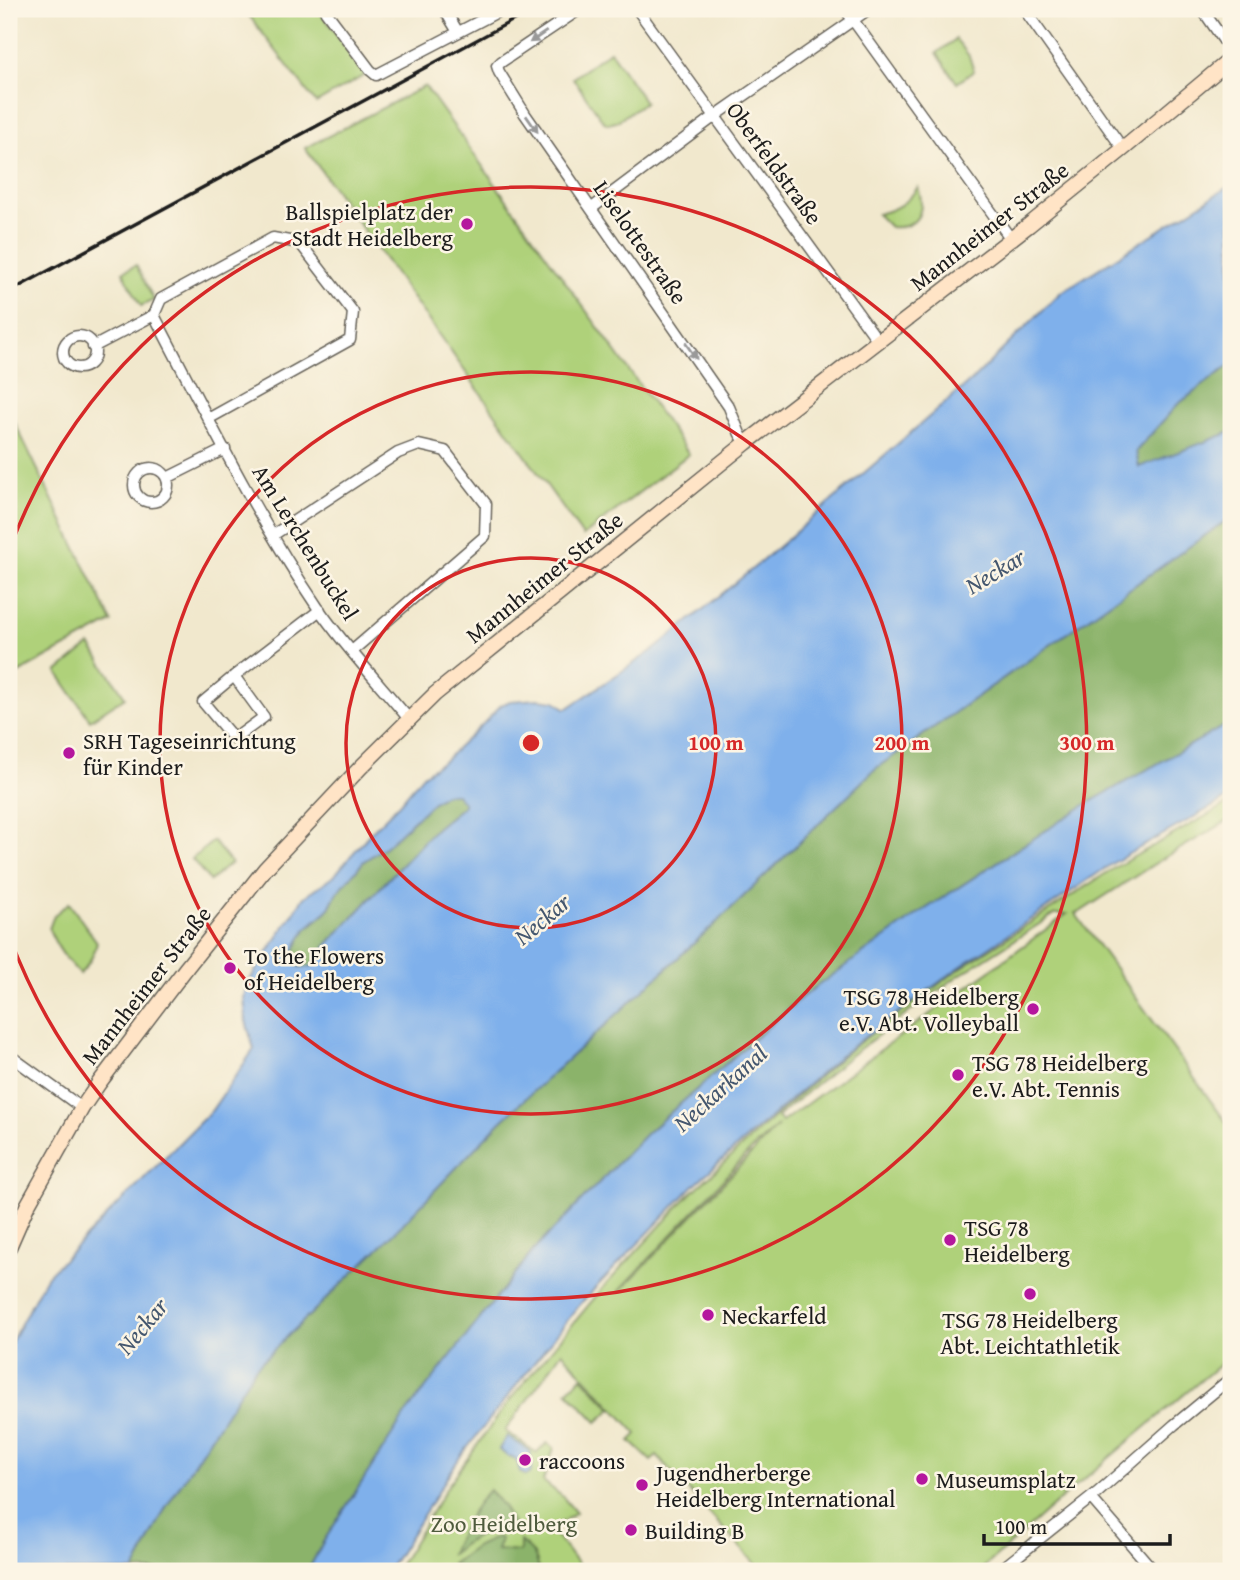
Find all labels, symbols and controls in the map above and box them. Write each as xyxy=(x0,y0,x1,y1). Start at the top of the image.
one-way arrow xyxy=(529,30,547,44)
street label: Oberfeldstraße xyxy=(719,95,831,231)
one-way arrow xyxy=(525,115,539,133)
street label: Mannheimer Straße xyxy=(903,153,1075,299)
street label: Liselottestraße xyxy=(586,173,696,311)
place label: Ballspielplatz der Stadt Heidelberg xyxy=(285,195,454,254)
marker: Ballspielplatz der Stadt Heidelberg xyxy=(459,216,475,232)
one-way arrow xyxy=(684,341,697,361)
street label: Am Lerchenbuckel xyxy=(245,458,367,626)
street label: Mannheimer Straße xyxy=(458,503,630,651)
water label: Neckar xyxy=(957,539,1033,603)
place label: SRH Tageseinrichtung für Kinder xyxy=(83,724,296,783)
text: 100 m xyxy=(688,727,744,758)
text: 200 m xyxy=(874,727,930,758)
text: 300 m xyxy=(1059,727,1115,758)
centre of rings xyxy=(519,731,543,755)
marker: SRH Tageseinrichtung für Kinder xyxy=(61,745,77,761)
water label: Neckar xyxy=(505,884,579,954)
street label: Mannheimer Straße xyxy=(73,899,219,1071)
place label: To the Flowers of Heidelberg xyxy=(244,939,384,998)
marker: To the Flowers of Heidelberg xyxy=(222,960,238,976)
place label: TSG 78 Heidelberg e.V. Abt. Volleyball xyxy=(839,980,1020,1039)
marker: TSG 78 Heidelberg e.V. Abt. Volleyball xyxy=(1025,1001,1041,1017)
water label: Neckarkanal xyxy=(665,1036,775,1140)
place label: TSG 78 Heidelberg e.V. Abt. Tennis xyxy=(972,1046,1148,1105)
marker: TSG 78 Heidelberg e.V. Abt. Tennis xyxy=(950,1067,966,1083)
place label: TSG 78 Heidelberg xyxy=(964,1211,1070,1270)
marker: TSG 78 Heidelberg xyxy=(942,1232,958,1248)
marker: TSG 78 Heidelberg Abt. Leichtathletik xyxy=(1022,1286,1038,1302)
water label: Neckar xyxy=(107,1289,177,1363)
place label: Neckarfeld xyxy=(722,1299,827,1332)
place label: TSG 78 Heidelberg Abt. Leichtathletik xyxy=(940,1303,1120,1362)
marker: Neckarfeld xyxy=(700,1307,716,1323)
place label: raccoons xyxy=(539,1444,625,1477)
marker: raccoons xyxy=(517,1452,533,1468)
place label: Jugendherberge Heidelberg International xyxy=(653,1456,895,1515)
place label: Museumsplatz xyxy=(936,1463,1076,1496)
marker: Museumsplatz xyxy=(914,1471,930,1487)
marker: Jugendherberge Heidelberg International xyxy=(634,1477,650,1493)
scale bar xyxy=(984,1503,1170,1547)
park label: Zoo Heidelberg xyxy=(431,1507,578,1540)
text: 100 m xyxy=(995,1511,1047,1542)
place label: Building B xyxy=(645,1514,745,1547)
marker: Building B xyxy=(623,1522,639,1538)

